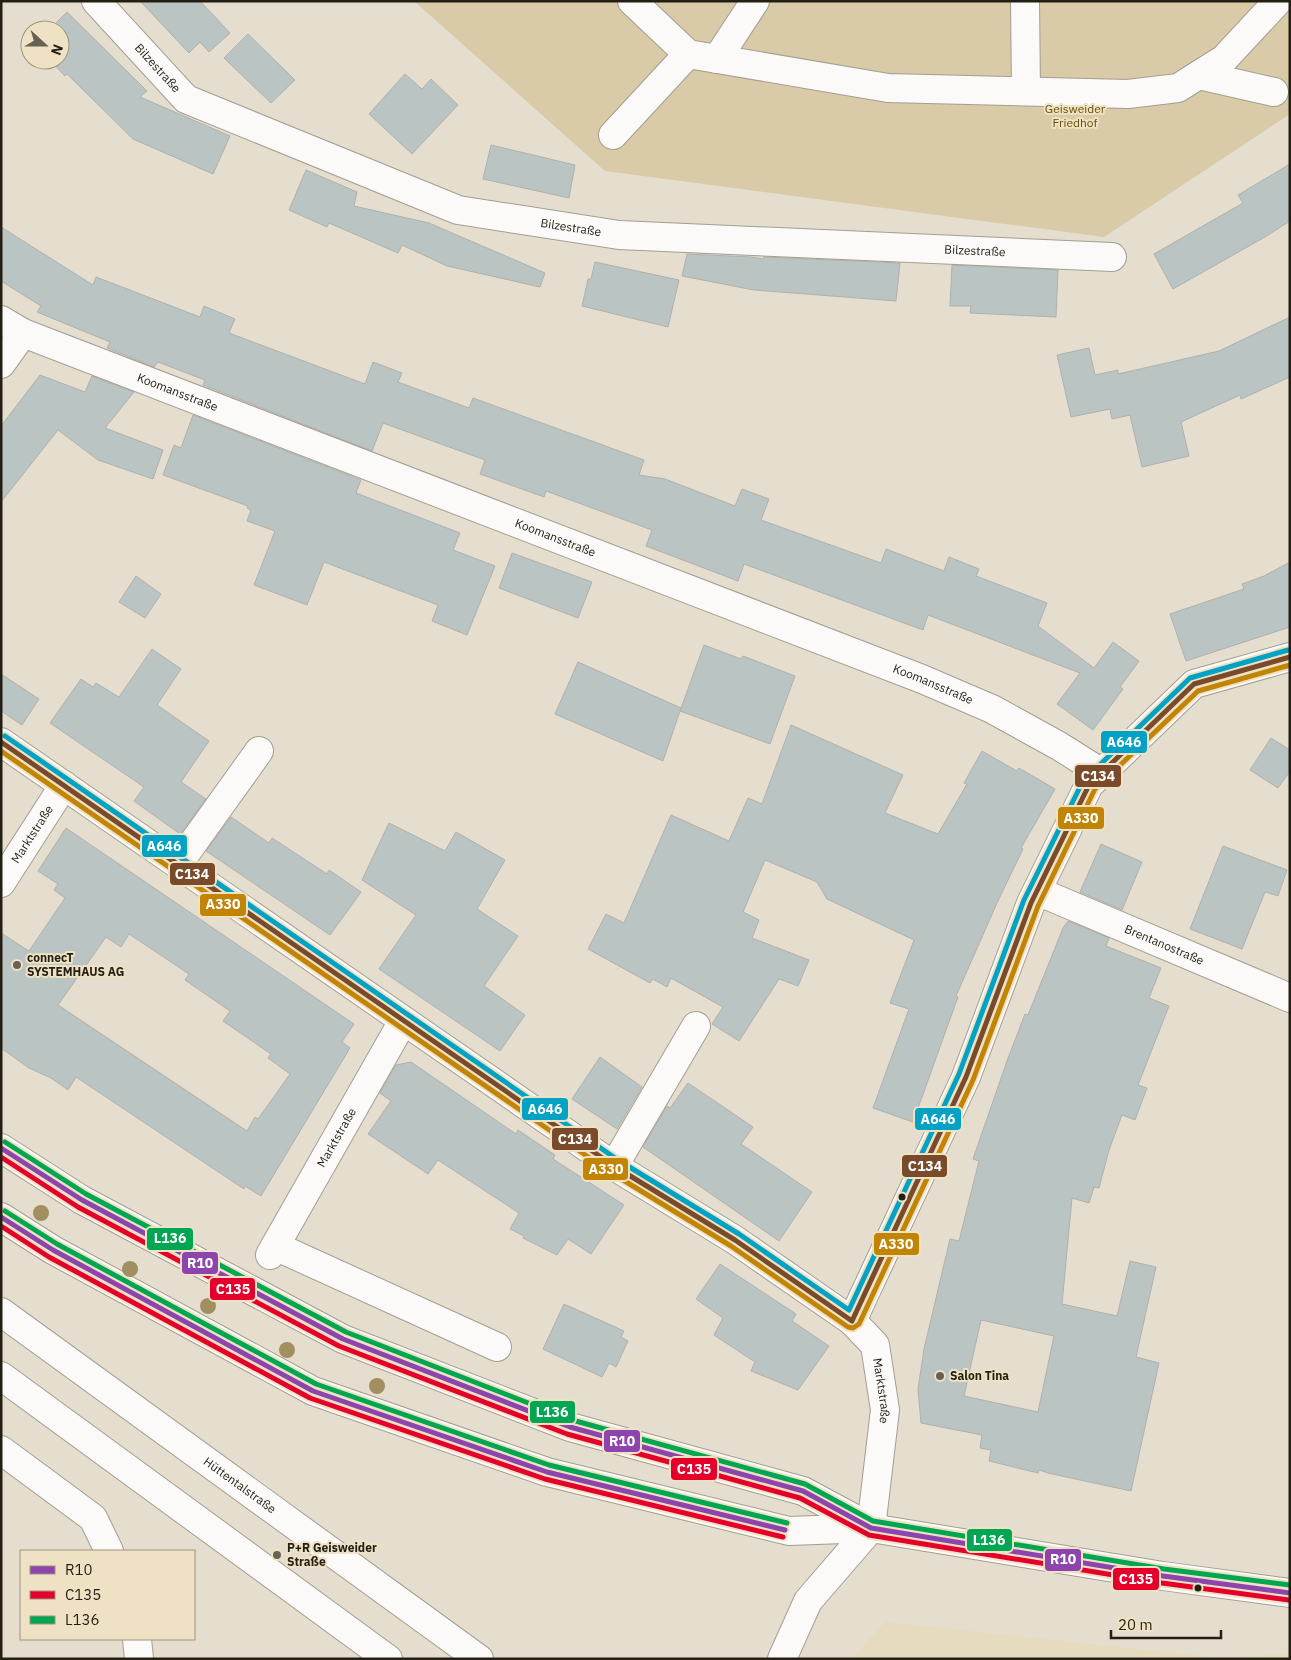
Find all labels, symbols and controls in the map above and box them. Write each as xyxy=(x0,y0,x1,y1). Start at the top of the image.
north arrow xyxy=(20,20,70,70)
street label: Bilzestraße xyxy=(132,40,184,96)
text: N xyxy=(47,42,67,58)
park label: Geisweider Friedhof xyxy=(1045,101,1106,130)
street label: Bilzestraße xyxy=(539,215,603,239)
street label: Bilzestraße xyxy=(944,242,1006,259)
street label: Koomansstraße xyxy=(135,370,220,414)
street label: Koomansstraße xyxy=(513,515,598,560)
street label: Koomansstraße xyxy=(891,661,976,707)
line badge: A646 xyxy=(1100,730,1148,754)
text: A646 xyxy=(1107,733,1141,751)
line badge: C134 xyxy=(1074,764,1122,788)
text: C134 xyxy=(1081,767,1115,785)
street label: Marktstraße xyxy=(8,802,56,866)
line badge: A330 xyxy=(1057,806,1105,830)
text: A330 xyxy=(1064,809,1098,827)
line badge: A646 xyxy=(141,834,188,858)
text: A646 xyxy=(147,837,181,855)
line badge: C134 xyxy=(169,862,216,886)
text: C134 xyxy=(175,865,209,883)
line badge: A330 xyxy=(199,893,247,917)
text: A330 xyxy=(206,895,240,913)
street label: Brentanostraße xyxy=(1122,921,1207,968)
place label: connecT SYSTEMHAUS AG xyxy=(27,950,124,979)
marker: connecT SYSTEMHAUS AG xyxy=(11,959,23,971)
line badge: A646 xyxy=(521,1097,569,1121)
text: A646 xyxy=(528,1100,562,1118)
street label: Marktstraße xyxy=(313,1105,359,1170)
line badge: A646 xyxy=(914,1107,962,1131)
text: A646 xyxy=(921,1110,955,1128)
line badge: C134 xyxy=(551,1127,599,1151)
text: C134 xyxy=(558,1130,592,1148)
line badge: C134 xyxy=(901,1154,948,1178)
line badge: A330 xyxy=(582,1157,629,1181)
text: C134 xyxy=(908,1157,942,1175)
text: A330 xyxy=(589,1160,623,1178)
unlabelled marker xyxy=(897,1192,907,1202)
line badge: L136 xyxy=(146,1227,194,1251)
text: L136 xyxy=(154,1229,186,1247)
line badge: A330 xyxy=(873,1232,920,1256)
text: A330 xyxy=(879,1235,913,1253)
line badge: R10 xyxy=(181,1251,219,1275)
text: R10 xyxy=(187,1254,213,1272)
line badge: C135 xyxy=(209,1277,256,1301)
text: C135 xyxy=(216,1280,250,1298)
street label: Marktstraße xyxy=(870,1357,893,1425)
place label: Salon Tina xyxy=(950,1368,1009,1383)
marker: Salon Tina xyxy=(934,1370,946,1382)
line badge: L136 xyxy=(529,1400,576,1424)
text: L136 xyxy=(536,1403,568,1421)
line badge: R10 xyxy=(603,1429,641,1453)
text: R10 xyxy=(609,1432,635,1450)
street label: Hüttentalstraße xyxy=(201,1454,280,1516)
line badge: C135 xyxy=(670,1457,718,1481)
text: C135 xyxy=(677,1460,711,1478)
line badge: L136 xyxy=(966,1528,1013,1552)
text: L136 xyxy=(973,1531,1005,1549)
place label: P+R Geisweider Straße xyxy=(287,1540,377,1569)
line badge: R10 xyxy=(1044,1548,1082,1572)
marker: P+R Geisweider Straße xyxy=(271,1549,283,1561)
legend xyxy=(20,1550,195,1640)
text: R10 xyxy=(1050,1550,1076,1568)
text: R10 xyxy=(65,1560,93,1579)
line badge: C135 xyxy=(1112,1567,1160,1591)
text: C135 xyxy=(1119,1570,1153,1588)
unlabelled marker xyxy=(1193,1583,1203,1593)
text: C135 xyxy=(65,1585,101,1604)
scale bar xyxy=(1111,1608,1221,1640)
text: L136 xyxy=(65,1610,100,1629)
text: 20 m xyxy=(1118,1615,1153,1634)

